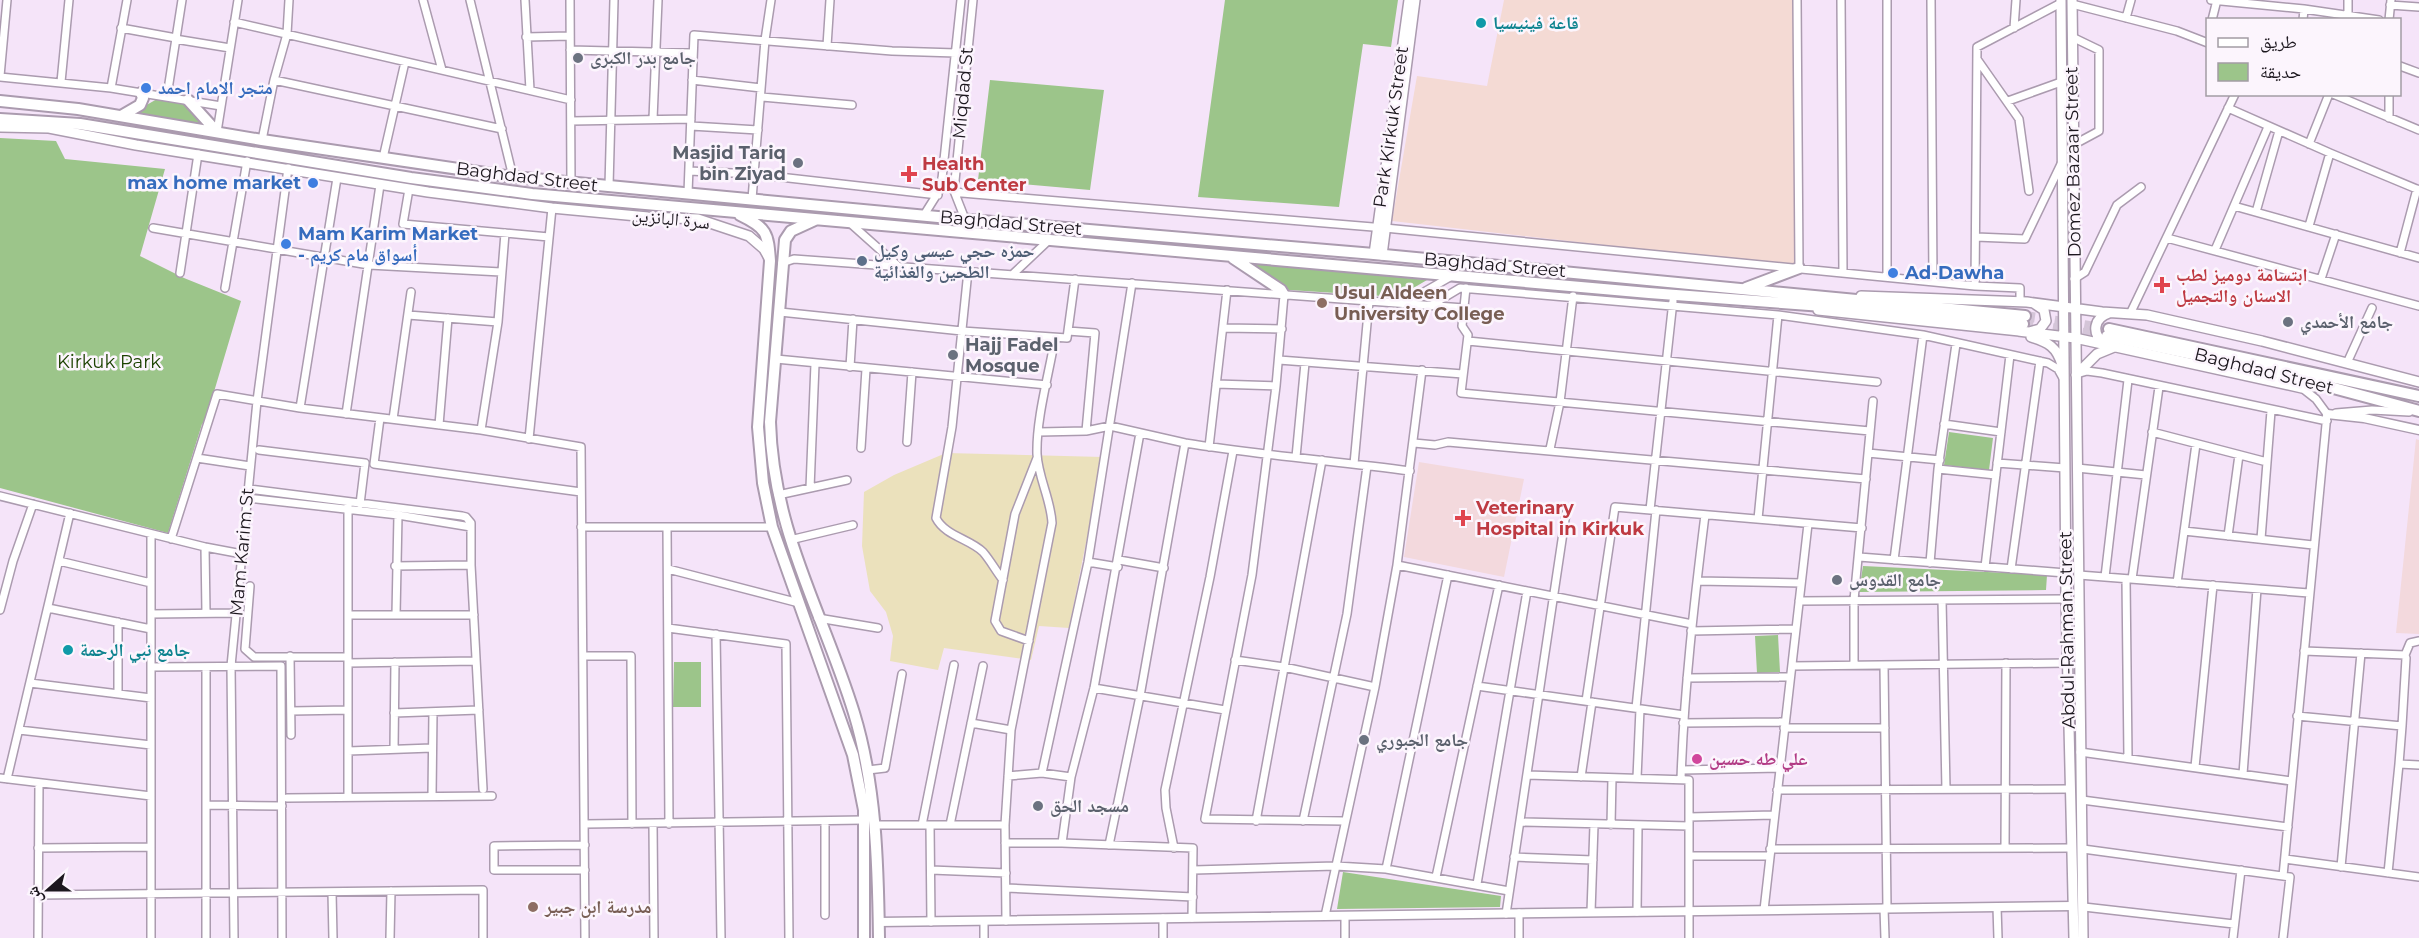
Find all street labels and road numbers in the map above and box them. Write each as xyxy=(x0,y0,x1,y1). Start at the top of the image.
street label: Park Kirkuk Street xyxy=(1369,45,1413,209)
street label: Miqdad St xyxy=(948,46,978,140)
street label: Domez Bazaar Street xyxy=(2060,66,2086,258)
street label: Baghdad Street xyxy=(455,157,599,197)
street label: سرة البانزين xyxy=(631,204,711,234)
street label: Baghdad Street xyxy=(939,206,1083,240)
street label: Baghdad Street xyxy=(1423,248,1567,282)
street label: Baghdad Street xyxy=(2192,343,2336,399)
street label: Mam Karim St xyxy=(225,487,259,617)
street label: Abdul-Rahman Street xyxy=(2054,531,2080,729)

